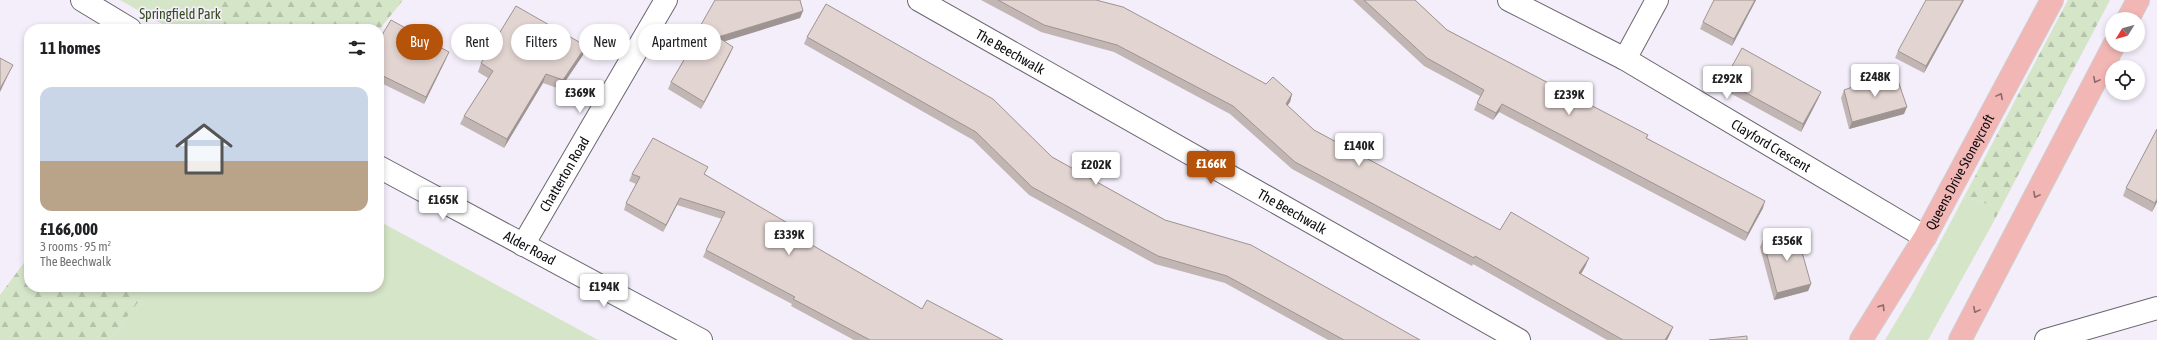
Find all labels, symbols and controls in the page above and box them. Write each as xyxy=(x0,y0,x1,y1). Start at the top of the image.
park label: Springfield Park xyxy=(139,6,221,22)
north arrow xyxy=(2105,12,2145,52)
map controls xyxy=(2105,12,2145,100)
chip: Buy xyxy=(396,24,443,60)
chip: Rent xyxy=(451,24,503,60)
chip: Filters xyxy=(511,24,571,60)
chip: New xyxy=(579,24,630,60)
chip: Apartment xyxy=(638,24,721,60)
street label: The Beechwalk xyxy=(973,26,1048,78)
icon: filters xyxy=(346,37,368,59)
text: 11 homes xyxy=(40,38,101,58)
button: locate xyxy=(2105,60,2145,100)
pin: £248K xyxy=(1847,64,1903,98)
pin: £292K xyxy=(1699,66,1755,100)
text: £248K xyxy=(1860,69,1890,84)
text: £292K xyxy=(1712,71,1742,86)
one-way arrow xyxy=(2093,75,2101,83)
pin: £369K xyxy=(552,80,608,114)
pin: £239K xyxy=(1541,82,1597,116)
text: £369K xyxy=(565,85,595,100)
text: £239K xyxy=(1554,87,1584,102)
one-way arrow xyxy=(1996,93,2003,100)
street label: Queens Drive Stoneycroft xyxy=(1922,111,1997,233)
icon: home xyxy=(168,113,240,185)
street label: Clayford Crescent xyxy=(1728,116,1814,175)
pin: £140K xyxy=(1331,133,1387,167)
street label: Chatterton Road xyxy=(536,134,592,214)
text: £140K xyxy=(1344,138,1374,153)
pin: £166K xyxy=(1183,151,1239,185)
pin: £202K xyxy=(1068,152,1124,186)
text: £166K xyxy=(1196,156,1226,171)
text: £202K xyxy=(1081,157,1111,172)
street label: The Beechwalk xyxy=(1255,186,1330,237)
pin: £165K xyxy=(415,187,471,221)
one-way arrow xyxy=(2033,191,2041,198)
text: £165K xyxy=(428,192,458,207)
text: £166,000 xyxy=(40,219,98,239)
pin: £339K xyxy=(761,222,817,256)
text: £339K xyxy=(774,227,804,242)
street label: Alder Road xyxy=(501,228,558,268)
pin: £356K xyxy=(1759,228,1815,262)
text: £356K xyxy=(1772,233,1802,248)
text: 3 rooms · 95 m² xyxy=(40,239,111,254)
text: The Beechwalk xyxy=(40,254,111,269)
pin: £194K xyxy=(576,274,632,308)
text: £194K xyxy=(589,279,619,294)
one-way arrow xyxy=(1877,304,1884,311)
one-way arrow xyxy=(1973,306,1980,313)

